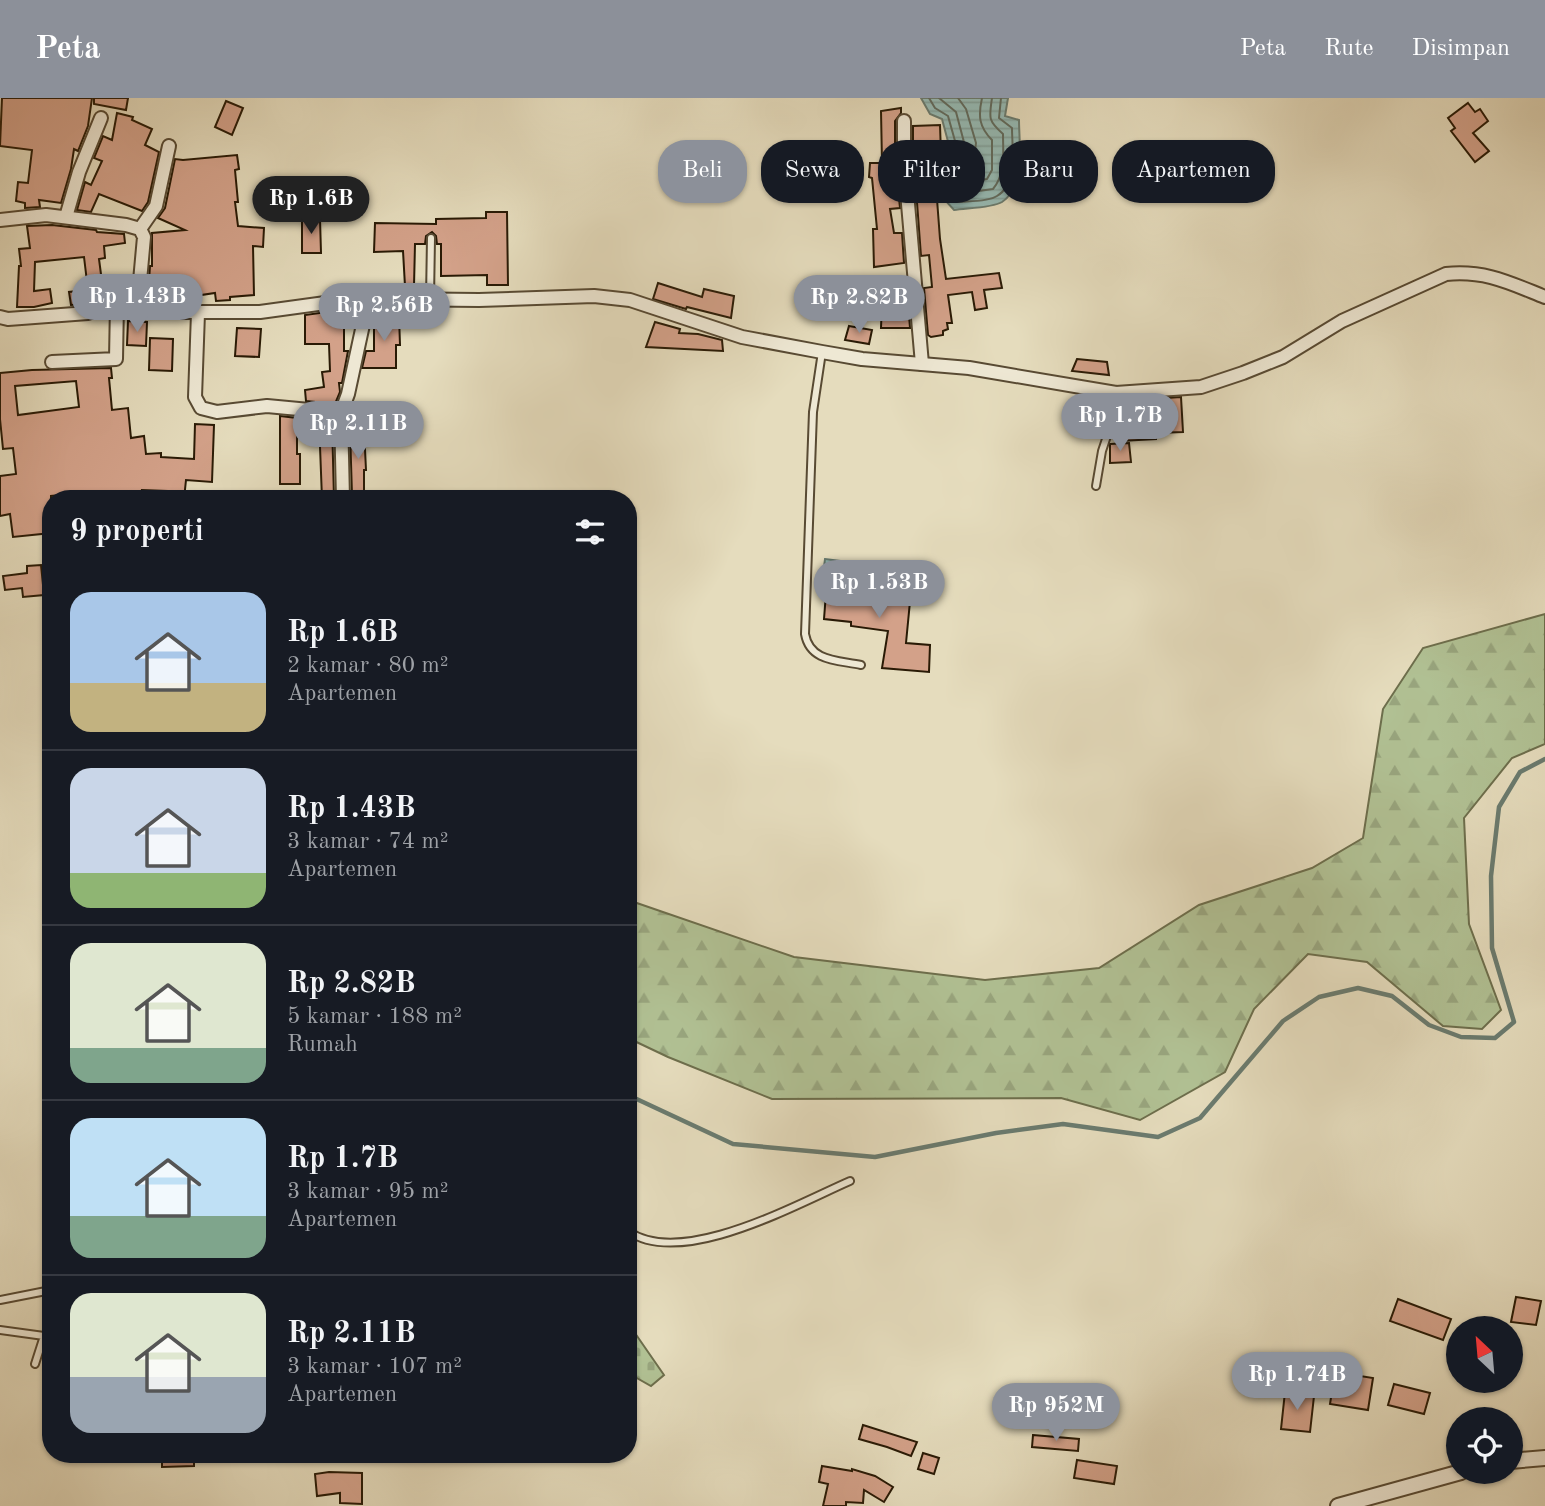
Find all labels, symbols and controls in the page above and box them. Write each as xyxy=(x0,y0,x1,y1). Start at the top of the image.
text: Peta xyxy=(35,33,101,66)
text: Peta xyxy=(1240,37,1286,61)
text: Rute xyxy=(1324,37,1374,61)
text: Disimpan xyxy=(1412,37,1510,61)
chip: Beli xyxy=(658,140,747,203)
chip: Sewa xyxy=(761,140,864,203)
chip: Filter xyxy=(878,140,985,203)
chip: Baru xyxy=(999,140,1098,203)
chip: Apartemen xyxy=(1112,140,1275,203)
pin: Rp 1.6B xyxy=(246,176,376,236)
text: Rp 1.6B xyxy=(268,187,354,210)
pin: Rp 1.43B xyxy=(65,274,209,334)
pin: Rp 2.82B xyxy=(787,275,931,335)
pin: Rp 2.56B xyxy=(312,284,456,343)
text: Rp 1.43B xyxy=(88,285,186,308)
text: Rp 2.82B xyxy=(810,286,908,309)
text: Rp 2.56B xyxy=(335,294,433,317)
pin: Rp 1.7B xyxy=(1055,394,1185,453)
pin: Rp 2.11B xyxy=(286,402,430,461)
text: Rp 1.7B xyxy=(1077,404,1163,427)
text: Rp 2.11B xyxy=(309,412,407,435)
icon: filters xyxy=(571,513,609,551)
text: 9 properti xyxy=(70,517,204,547)
pin: Rp 1.53B xyxy=(807,560,951,620)
text: Rp 1.53B xyxy=(830,571,928,594)
text: Rp 1.6B xyxy=(287,618,398,648)
icon: home xyxy=(126,620,210,704)
text: 2 kamar · 80 m² xyxy=(287,654,449,677)
text: Apartemen xyxy=(287,682,397,705)
text: Rp 1.43B xyxy=(287,794,416,824)
icon: home xyxy=(126,796,210,880)
text: 3 kamar · 74 m² xyxy=(287,830,449,853)
text: Apartemen xyxy=(287,858,397,881)
text: Rp 2.82B xyxy=(287,969,416,999)
icon: home xyxy=(126,971,210,1055)
text: 5 kamar · 188 m² xyxy=(287,1005,462,1028)
text: Rumah xyxy=(287,1033,358,1056)
text: Rp 1.7B xyxy=(287,1144,398,1174)
icon: home xyxy=(126,1146,210,1230)
text: 3 kamar · 95 m² xyxy=(287,1180,449,1203)
text: Apartemen xyxy=(287,1208,397,1231)
north arrow xyxy=(1446,1316,1522,1393)
map controls xyxy=(1446,1316,1523,1484)
text: Rp 2.11B xyxy=(287,1319,416,1349)
icon: home xyxy=(126,1321,210,1405)
pin: Rp 1.74B xyxy=(1225,1352,1369,1412)
text: 3 kamar · 107 m² xyxy=(287,1355,462,1378)
text: Rp 1.74B xyxy=(1248,1363,1346,1386)
text: Apartemen xyxy=(287,1383,397,1406)
pin: Rp 952M xyxy=(991,1384,1121,1443)
text: Rp 952M xyxy=(1008,1394,1104,1417)
button: locate xyxy=(1446,1407,1523,1484)

